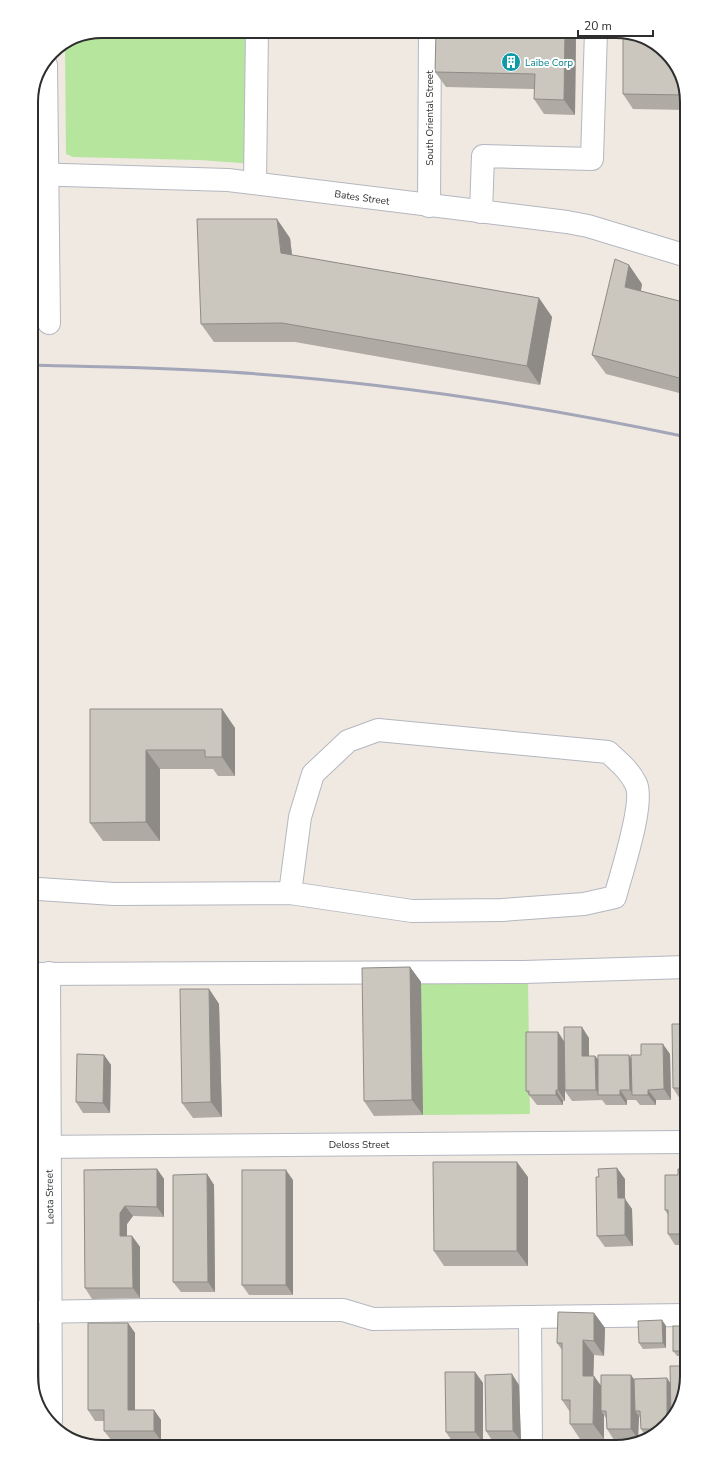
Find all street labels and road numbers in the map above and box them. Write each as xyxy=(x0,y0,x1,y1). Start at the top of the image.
street label: South Oriental Street xyxy=(423,70,437,166)
street label: Bates Street xyxy=(333,187,391,209)
street label: Deloss Street xyxy=(329,1138,390,1152)
street label: Leota Street xyxy=(43,1169,57,1225)

